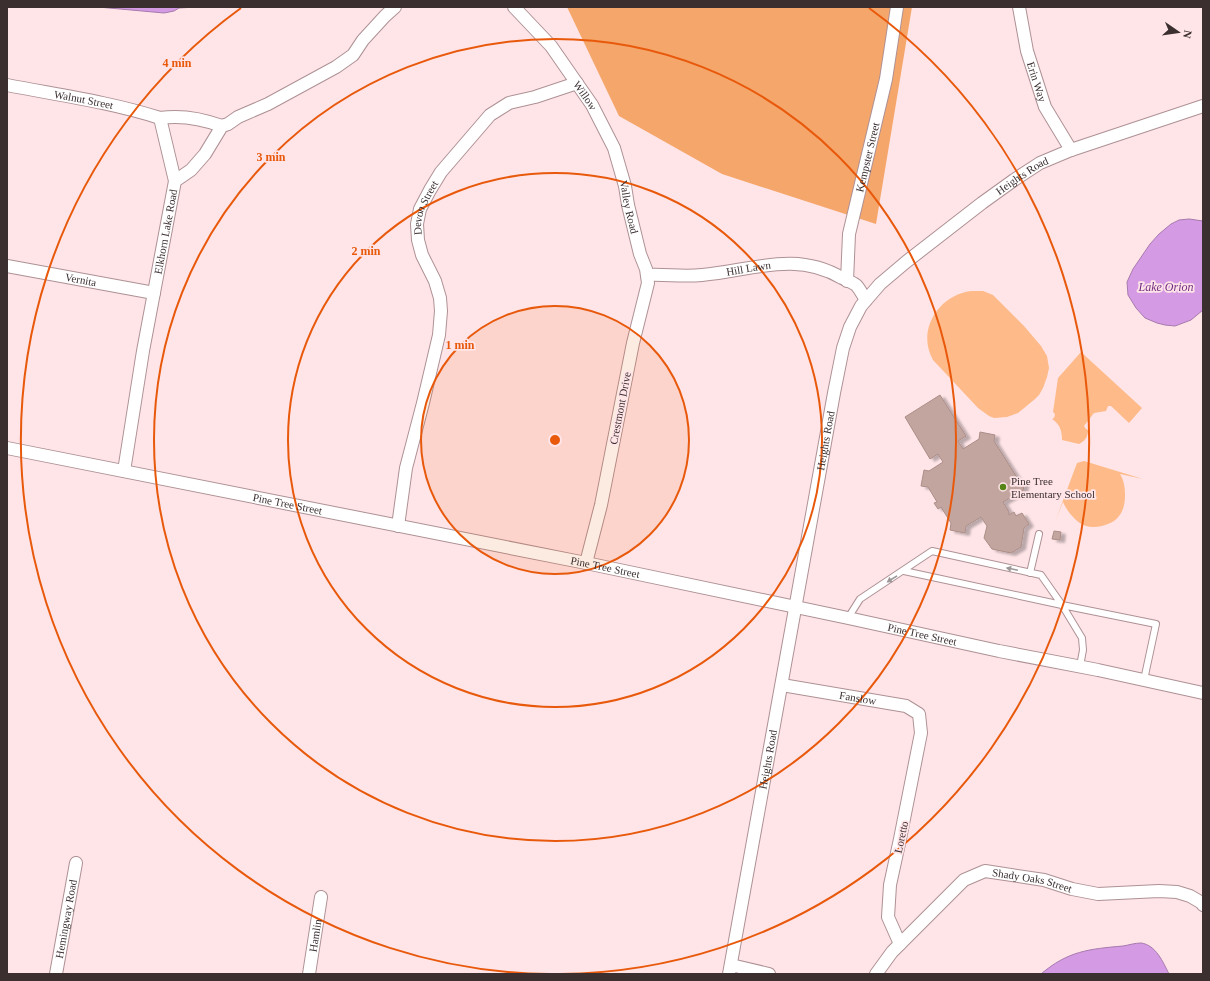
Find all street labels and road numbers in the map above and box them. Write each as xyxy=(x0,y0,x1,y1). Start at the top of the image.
street label: Erin Way xyxy=(1025,60,1049,104)
street label: Willow xyxy=(571,79,599,112)
street label: Walnut Street xyxy=(53,88,114,111)
street label: Kempster Street xyxy=(853,121,881,193)
street label: Heights Road xyxy=(993,154,1050,197)
street label: Devon Street xyxy=(411,178,440,235)
street label: Valley Road xyxy=(618,179,641,235)
street label: Elkhorn Lake Road xyxy=(152,188,179,275)
street label: Hill Lawn xyxy=(725,259,772,278)
street label: Vernita xyxy=(64,271,98,288)
street label: Crestmont Drive xyxy=(607,371,633,445)
street label: Heights Road xyxy=(814,409,837,471)
street label: Pine Tree Street xyxy=(252,491,323,516)
street label: Pine Tree Street xyxy=(570,554,641,580)
street label: Pine Tree Street xyxy=(887,621,958,648)
street label: Fanslow xyxy=(839,689,877,707)
street label: Heights Road xyxy=(757,728,779,790)
street label: Loretto xyxy=(892,819,910,854)
street label: Shady Oaks Street xyxy=(991,866,1074,895)
street label: Hemingway Road xyxy=(53,878,79,959)
street label: Hamlin xyxy=(307,918,324,953)

